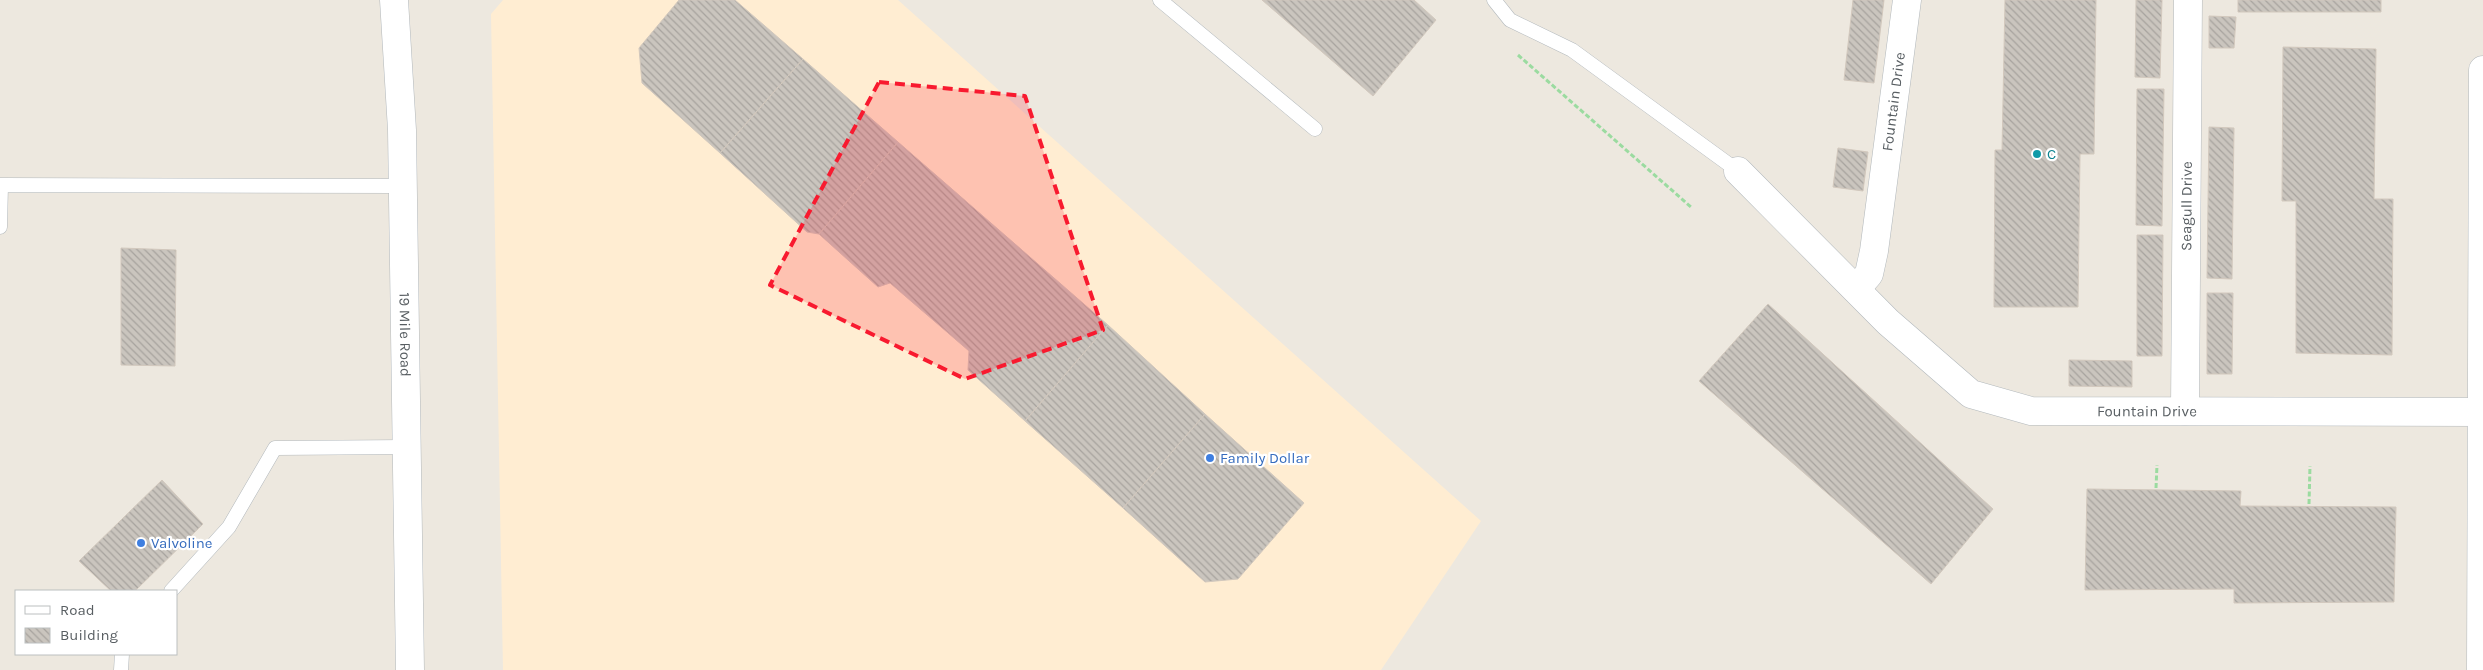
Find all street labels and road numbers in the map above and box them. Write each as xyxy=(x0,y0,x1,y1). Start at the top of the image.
street label: Fountain Drive xyxy=(1878,51,1909,152)
street label: Seagull Drive xyxy=(2177,161,2196,251)
street label: 19 Mile Road xyxy=(395,292,415,377)
street label: Fountain Drive xyxy=(2097,402,2197,420)

